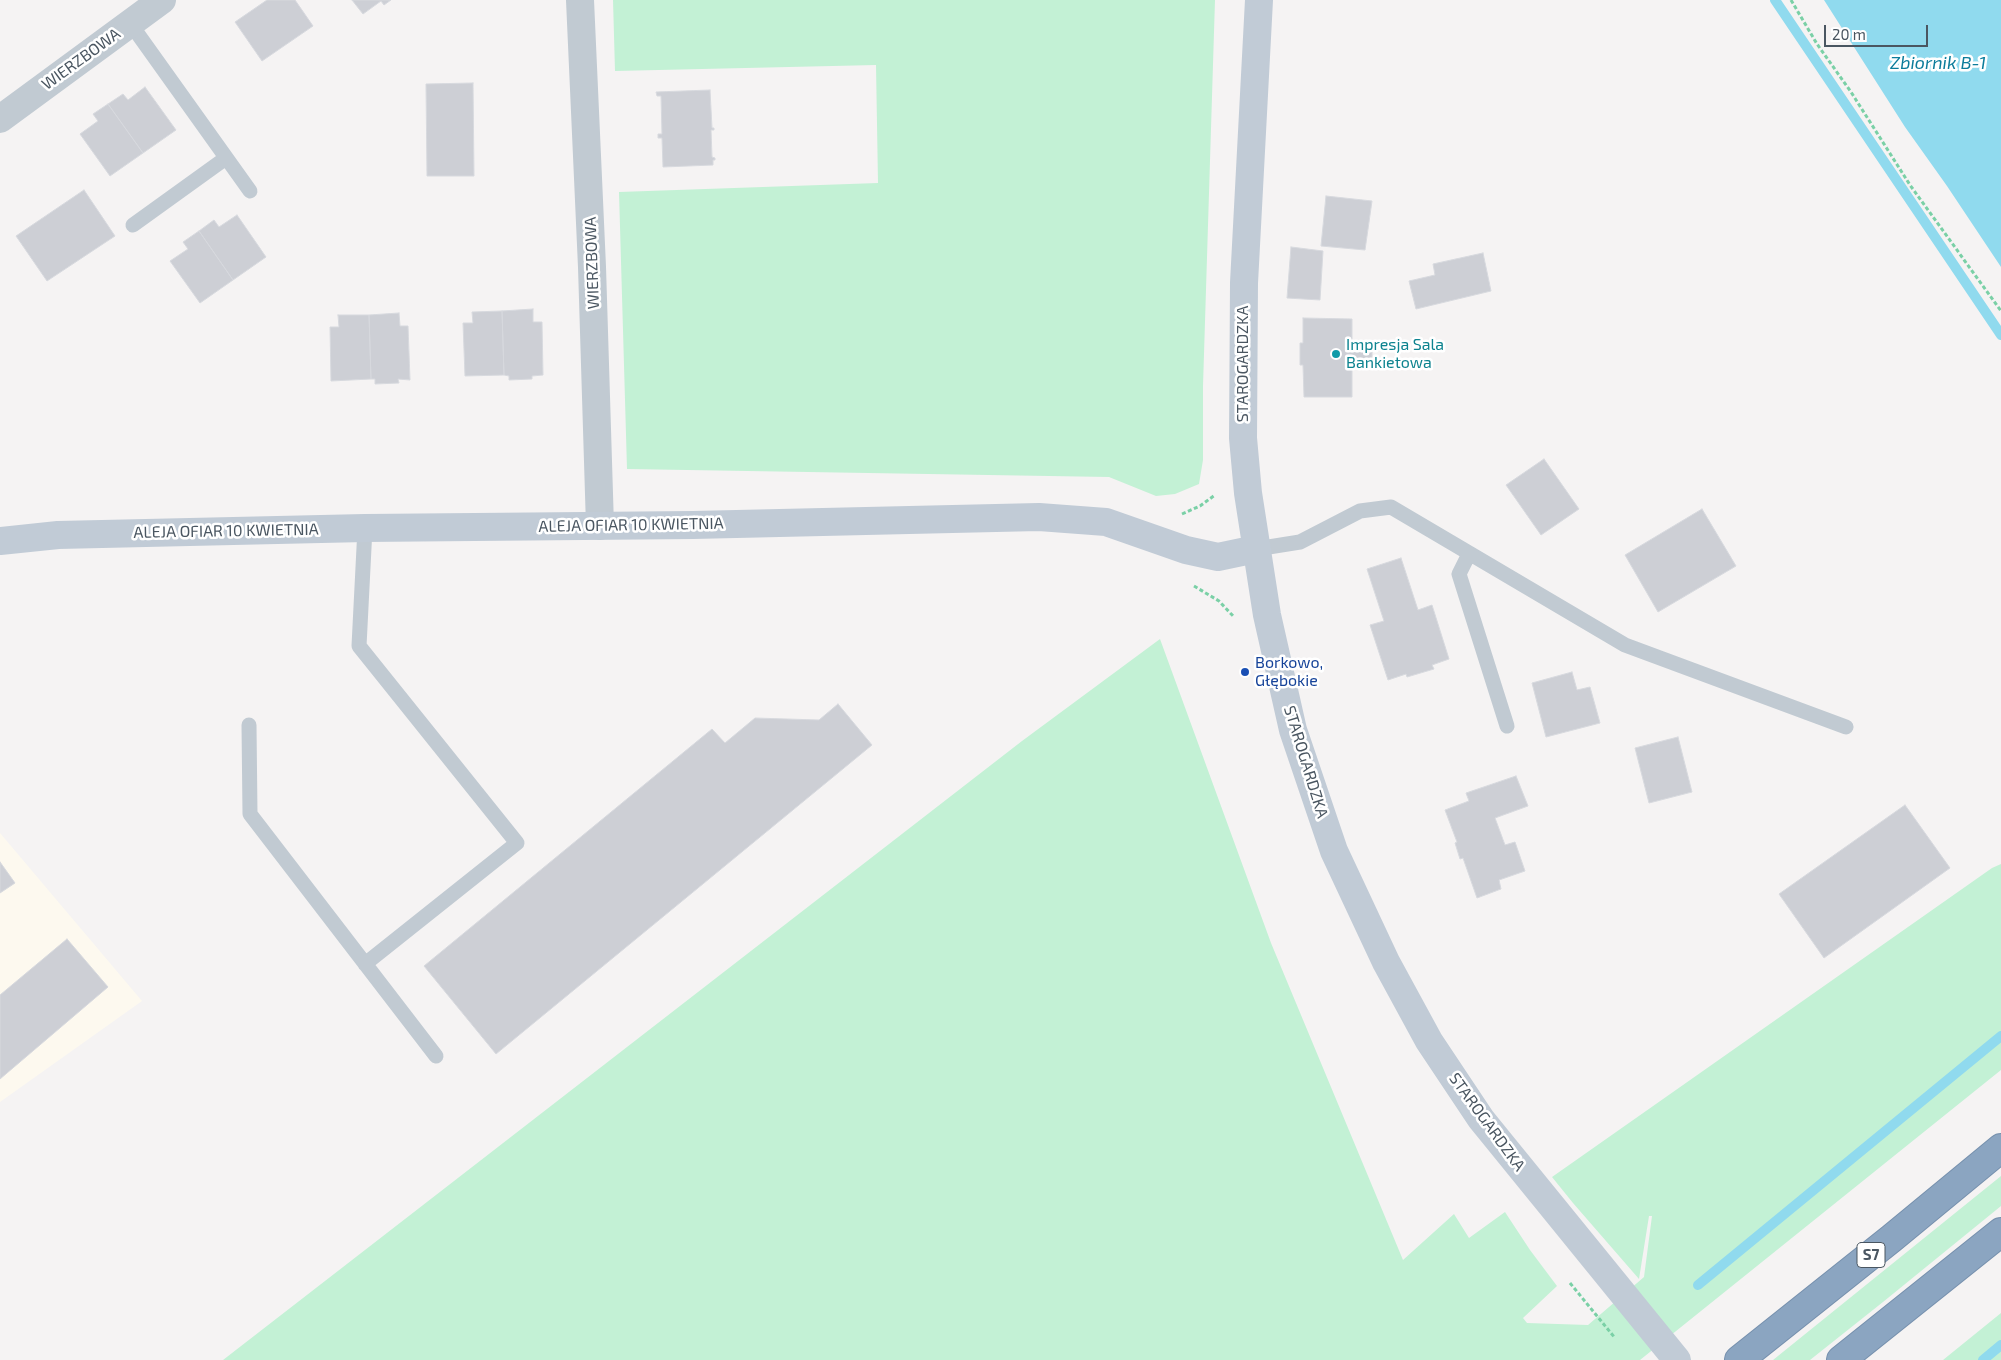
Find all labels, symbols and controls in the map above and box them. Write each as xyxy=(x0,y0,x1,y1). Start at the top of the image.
scale bar xyxy=(1826,15,1930,47)
street label: WIERZBOWA xyxy=(38,24,124,94)
text: 20 m xyxy=(1832,25,1866,43)
water label: Zbiornik B-1 xyxy=(1890,52,1986,74)
street label: WIERZBOWA xyxy=(581,216,603,310)
street label: STAROGARDZKA xyxy=(1233,306,1253,422)
place label: Impresja Sala Bankietowa xyxy=(1346,335,1444,373)
marker: Impresja Sala Bankietowa xyxy=(1330,348,1342,360)
street label: ALEJA OFIAR 10 KWIETNIA xyxy=(538,514,724,536)
street label: ALEJA OFIAR 10 KWIETNIA xyxy=(133,520,319,542)
place label: Borkowo, Głębokie xyxy=(1255,653,1323,691)
marker: Borkowo, Głębokie xyxy=(1239,666,1251,678)
street label: STAROGARDZKA xyxy=(1280,703,1332,821)
street label: STAROGARDZKA xyxy=(1445,1069,1529,1175)
road number: S7 xyxy=(1857,1242,1885,1268)

